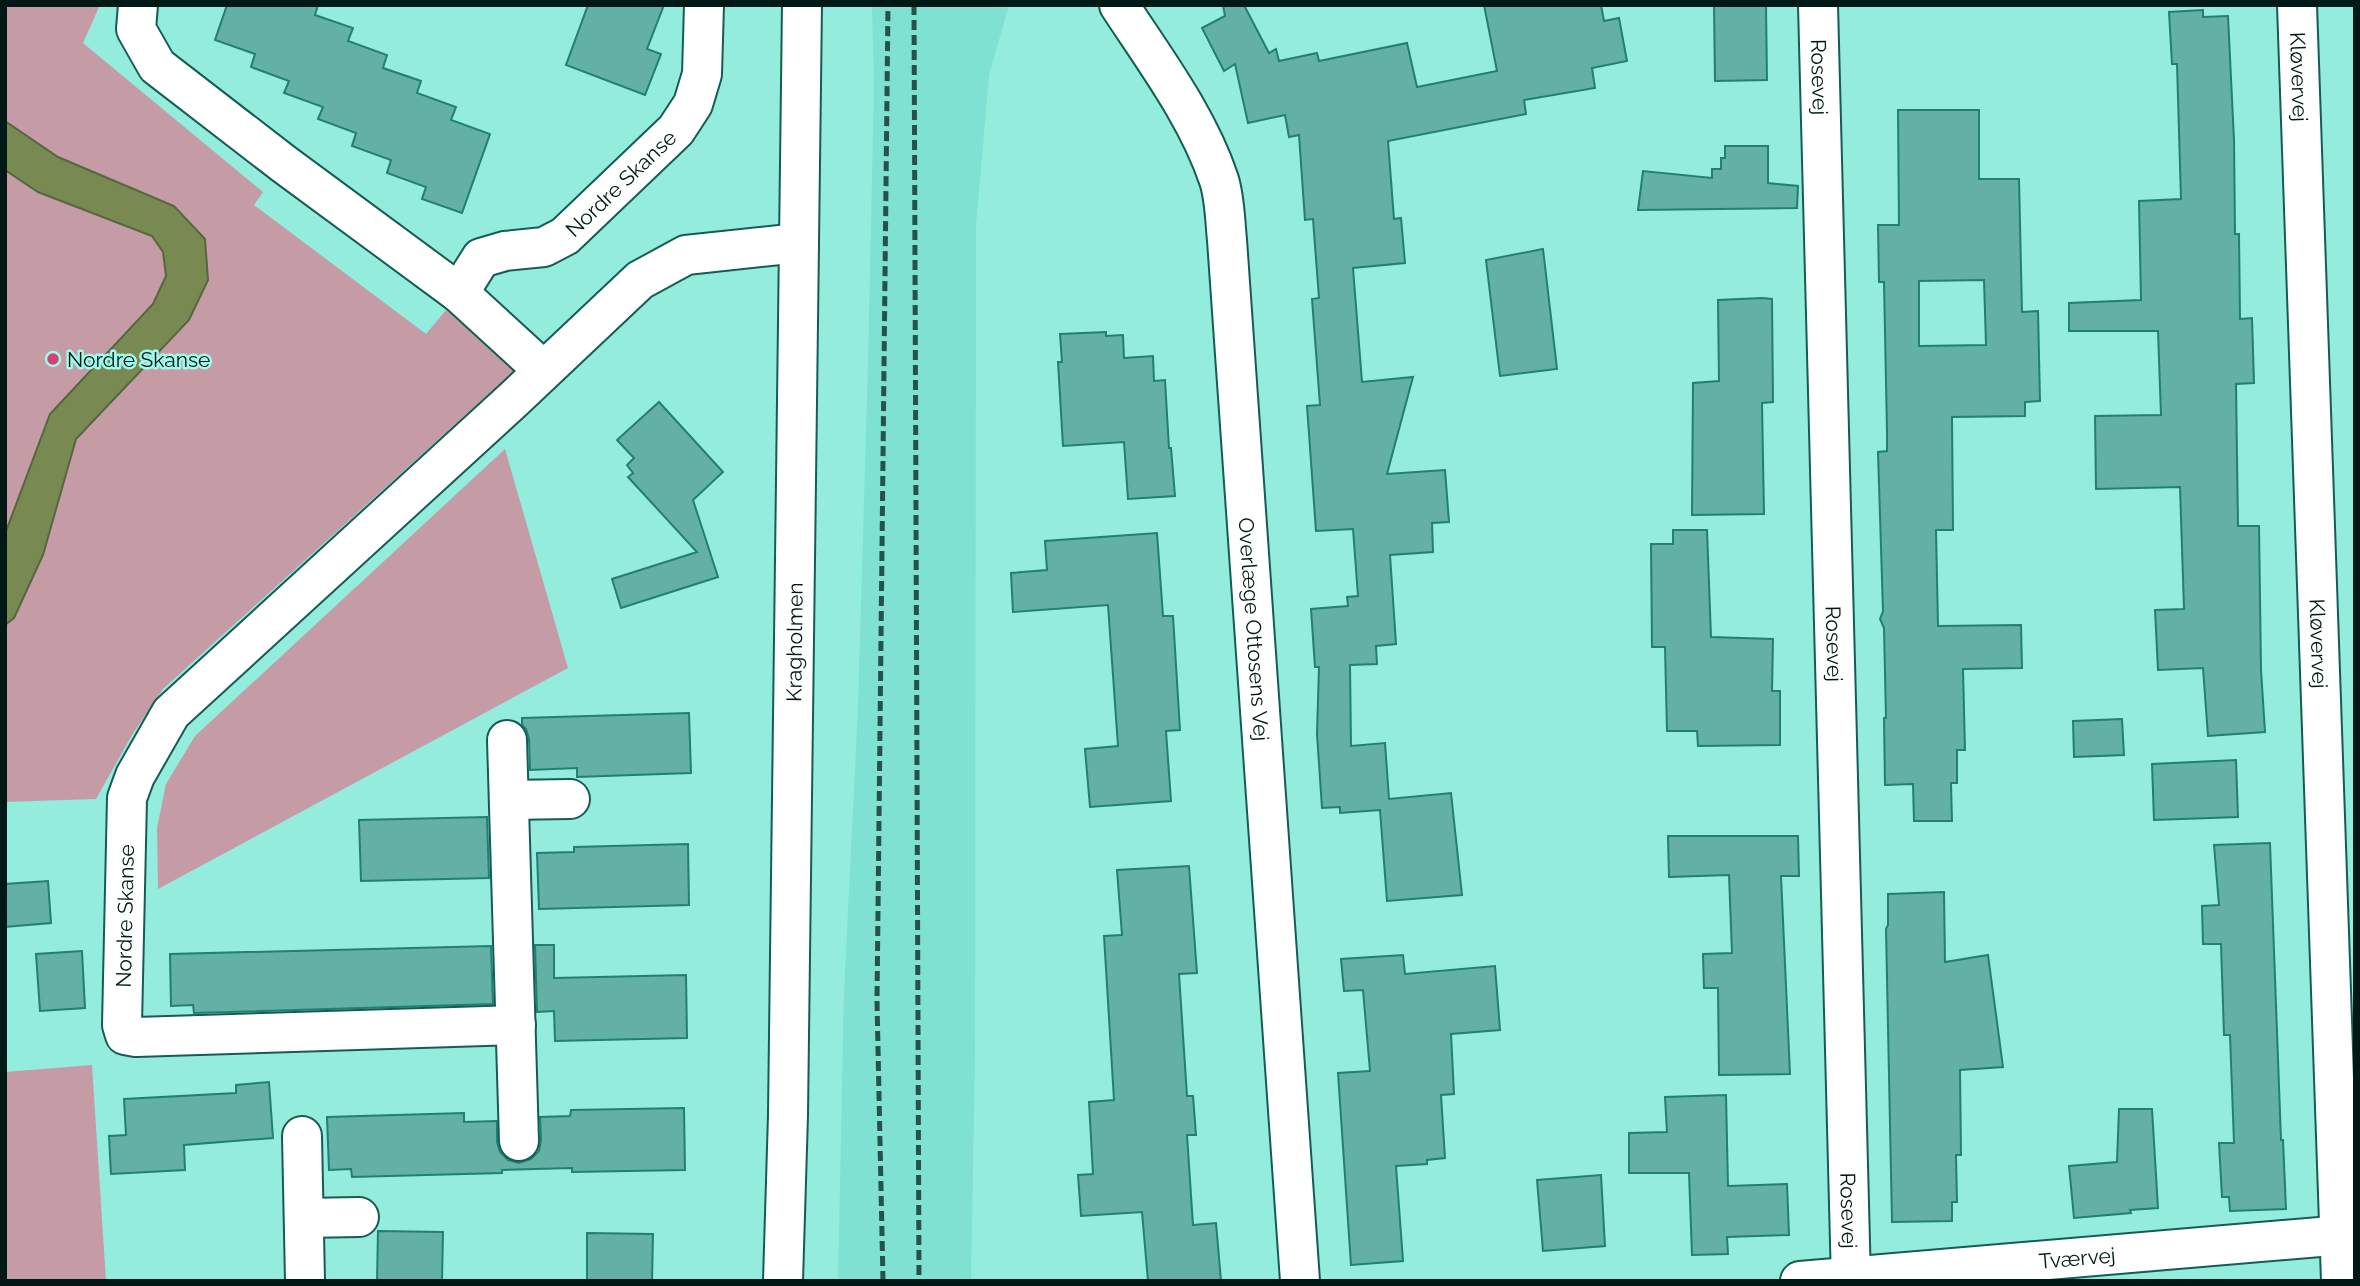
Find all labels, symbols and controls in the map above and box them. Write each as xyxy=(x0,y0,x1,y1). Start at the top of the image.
street label: Kløvervej xyxy=(2285,32,2314,122)
street label: Rosevej xyxy=(1806,39,1833,115)
street label: Nordre Skanse xyxy=(560,124,681,242)
place label: Nordre Skanse xyxy=(67,347,210,372)
marker: Nordre Skanse xyxy=(45,351,61,367)
street label: Overlæge Ottosens Vej xyxy=(1234,517,1275,742)
street label: Kragholmen xyxy=(781,582,807,702)
street label: Kløvervej xyxy=(2305,598,2333,689)
street label: Rosevej xyxy=(1821,605,1848,682)
street label: Nordre Skanse xyxy=(110,844,138,988)
street label: Rosevej xyxy=(1836,1172,1863,1249)
street label: Tværvej xyxy=(2038,1242,2116,1273)

